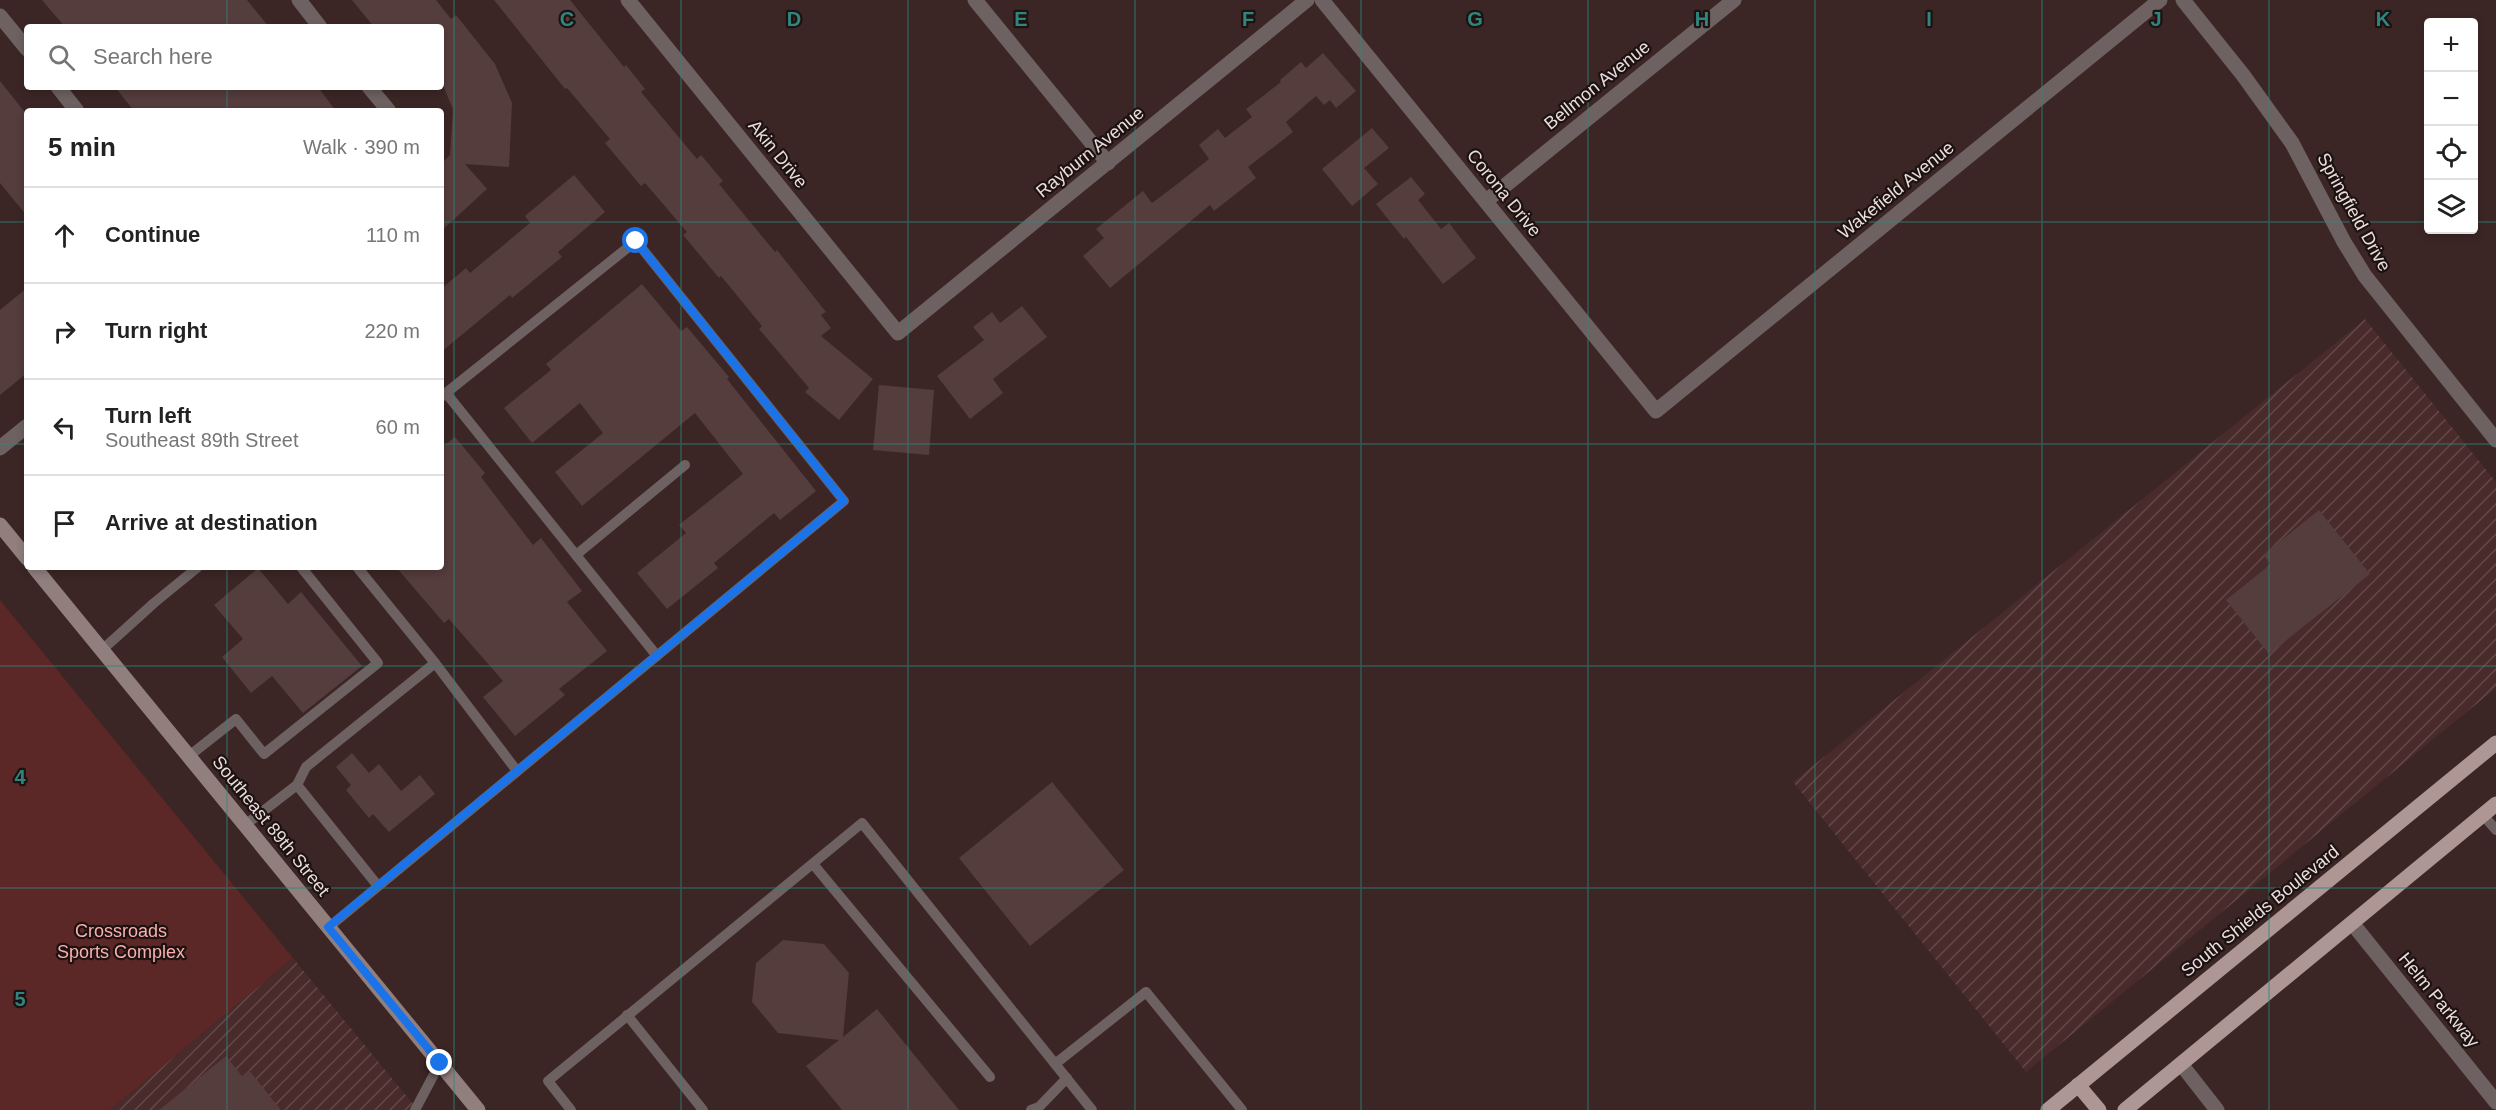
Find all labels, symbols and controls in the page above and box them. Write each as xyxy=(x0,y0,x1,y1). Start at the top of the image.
text: C xyxy=(560,8,574,30)
text: D xyxy=(787,8,801,30)
text: E xyxy=(1014,8,1028,30)
text: F xyxy=(1242,8,1254,30)
text: G xyxy=(1467,8,1483,30)
text: H xyxy=(1695,8,1709,30)
text: I xyxy=(1926,8,1932,30)
text: J xyxy=(2150,8,2162,30)
text: K xyxy=(2376,8,2391,30)
map controls xyxy=(2424,18,2478,234)
button: + xyxy=(2424,18,2478,72)
search box xyxy=(24,24,444,90)
street label: Bellmon Avenue xyxy=(1540,36,1654,134)
icon: search xyxy=(45,41,78,74)
text: Search here xyxy=(93,44,213,69)
button: − xyxy=(2424,72,2478,126)
street label: Rayburn Avenue xyxy=(1032,102,1148,202)
street label: Akin Drive xyxy=(744,116,812,192)
button: locate xyxy=(2424,126,2478,180)
text: 5 min xyxy=(48,132,116,162)
text: Walk · 390 m xyxy=(303,136,420,158)
street label: Wakefield Avenue xyxy=(1834,137,1958,243)
street label: Corona Drive xyxy=(1463,145,1545,241)
street label: Springfield Drive xyxy=(2313,149,2395,275)
button: layers xyxy=(2424,180,2478,234)
icon: ahead xyxy=(48,219,81,252)
text: Continue xyxy=(105,222,200,247)
text: 110 m xyxy=(366,224,420,246)
route start xyxy=(622,227,648,253)
icon: right xyxy=(48,315,81,348)
text: Turn right xyxy=(105,318,207,343)
text: 220 m xyxy=(364,320,420,342)
text: Turn left xyxy=(105,403,191,428)
icon: left xyxy=(48,411,81,444)
text: 60 m xyxy=(376,416,420,438)
text: Southeast 89th Street xyxy=(105,429,298,451)
icon: arrive xyxy=(48,507,81,540)
text: Arrive at destination xyxy=(105,510,318,535)
street label: Southeast 89th Street xyxy=(208,752,334,900)
text: 4 xyxy=(14,766,26,788)
street label: South Shields Boulevard xyxy=(2177,841,2343,981)
park label: Crossroads Sports Complex xyxy=(57,921,185,962)
street label: Helm Parkway xyxy=(2395,949,2483,1051)
text: 5 xyxy=(14,988,26,1010)
route end xyxy=(426,1049,452,1075)

